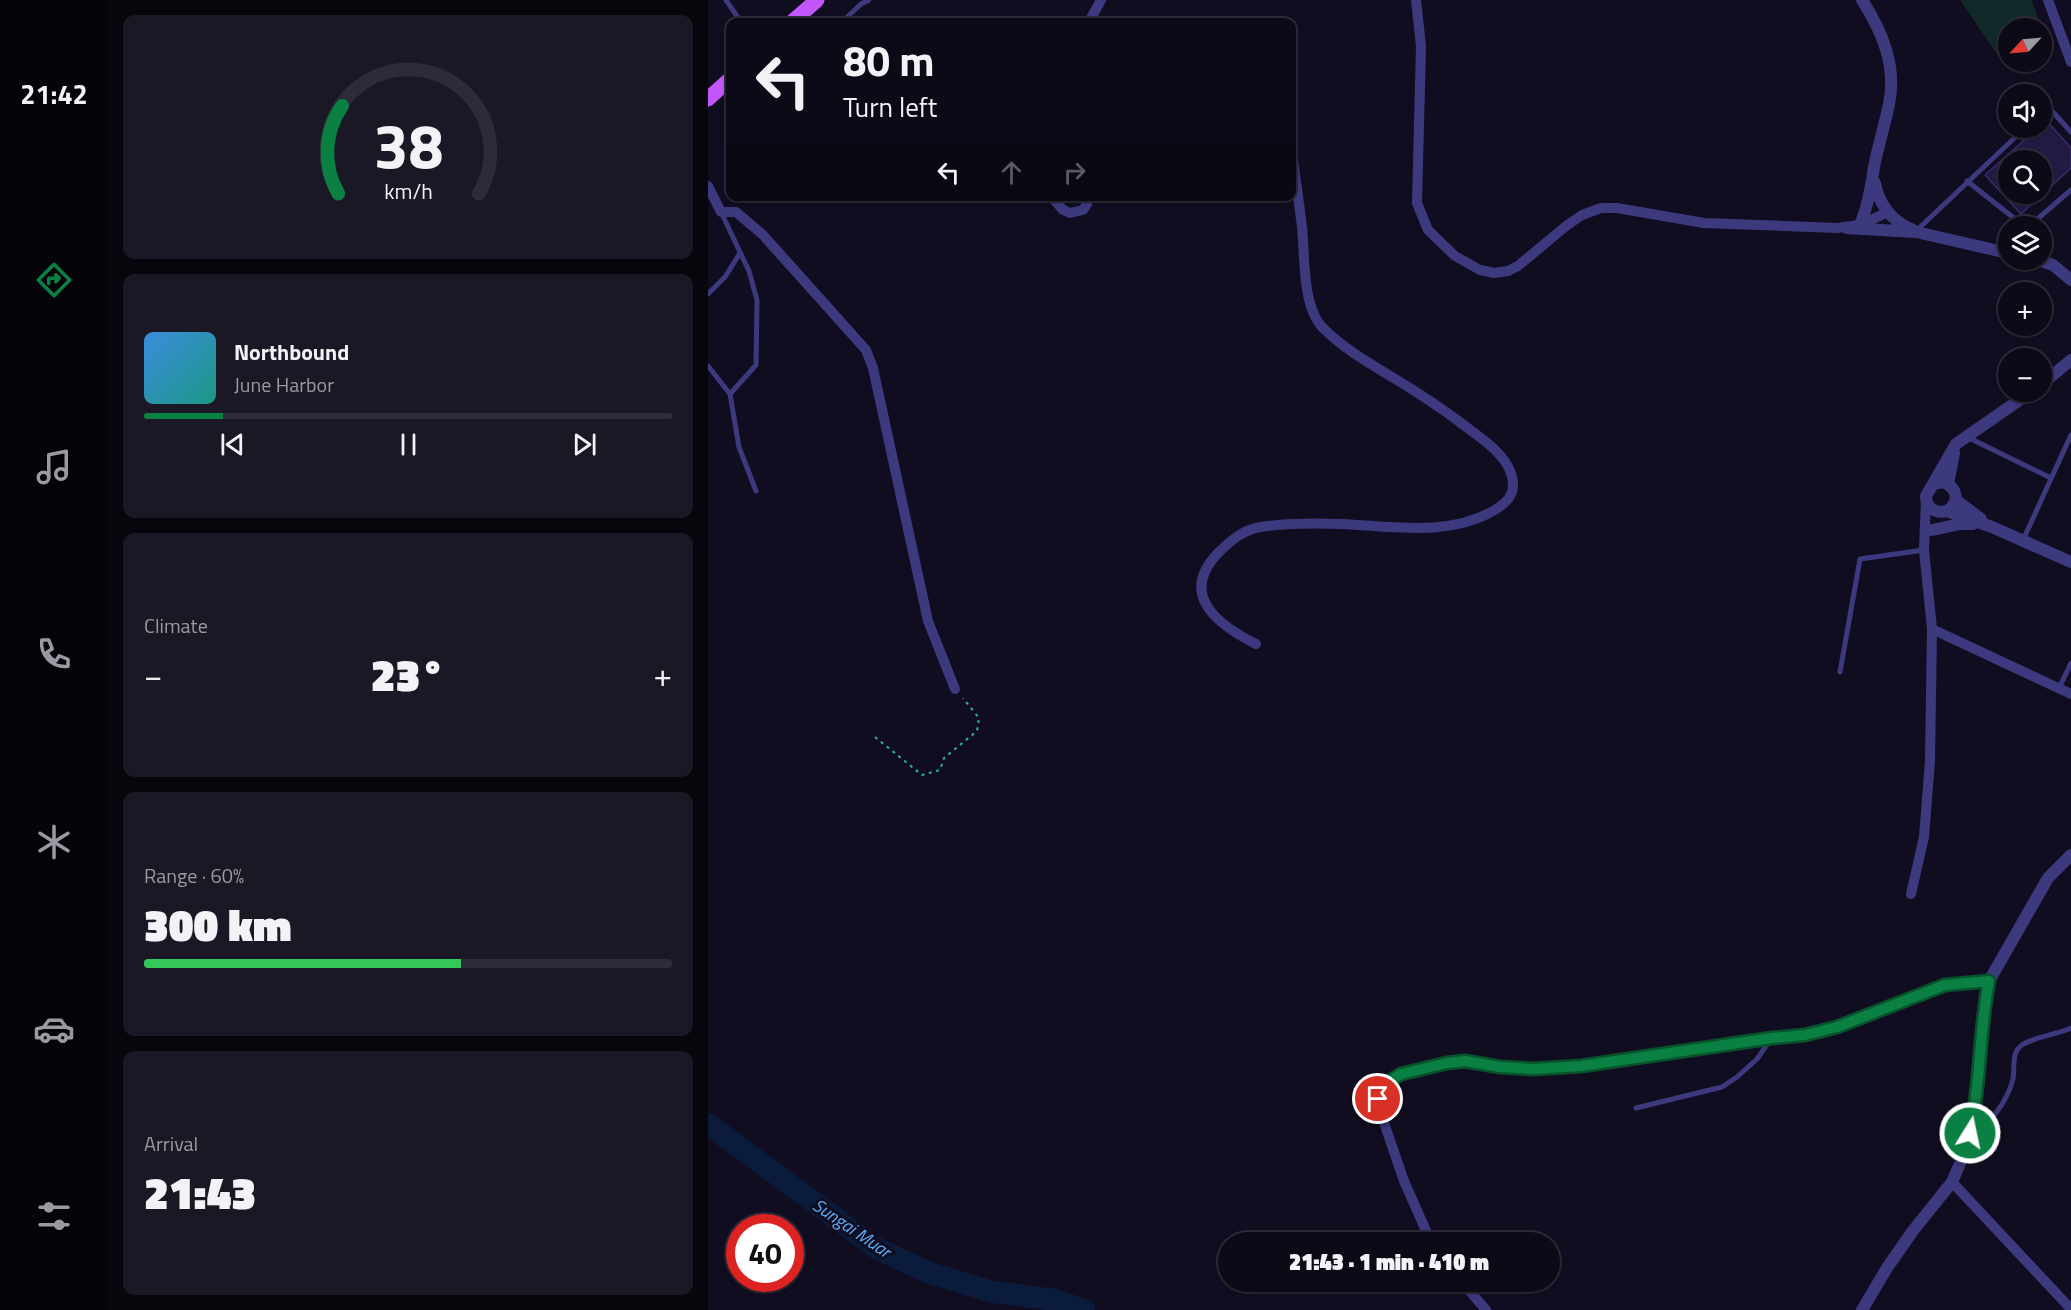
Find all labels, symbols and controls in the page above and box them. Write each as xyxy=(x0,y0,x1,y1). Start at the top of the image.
north arrow xyxy=(1998,18,2052,72)
map controls xyxy=(1998,18,2052,402)
text: 80 m xyxy=(843,28,935,92)
icon: left xyxy=(744,42,822,120)
text: 21:42 xyxy=(20,73,88,114)
button: sound xyxy=(1998,84,2052,138)
text: Turn left xyxy=(843,86,937,127)
text: 38 xyxy=(373,97,443,192)
button: search xyxy=(1998,150,2052,204)
icon: left xyxy=(932,156,965,189)
icon: ahead xyxy=(995,156,1028,189)
icon: right xyxy=(1058,156,1091,189)
text: km/h xyxy=(384,175,432,207)
button: layers xyxy=(1998,216,2052,270)
icon: directions xyxy=(33,259,75,301)
button: + xyxy=(1998,282,2052,336)
text: Northbound xyxy=(234,335,349,369)
button: − xyxy=(1998,348,2052,402)
text: June Harbor xyxy=(234,369,334,400)
icon: previous xyxy=(216,428,249,461)
icon: pause xyxy=(392,428,425,461)
icon: next xyxy=(568,428,601,461)
icon: music xyxy=(33,446,75,488)
text: Climate xyxy=(144,610,208,641)
icon: phone xyxy=(33,633,75,675)
text: 23° xyxy=(371,640,445,708)
text: − xyxy=(144,650,162,700)
text: + xyxy=(654,650,672,700)
icon: climate xyxy=(33,821,75,863)
text: Range · 60% xyxy=(144,860,244,891)
text: 300 km xyxy=(144,890,292,958)
icon: car xyxy=(33,1008,75,1050)
pin xyxy=(1352,1073,1403,1124)
icon: arrive xyxy=(1361,1082,1394,1115)
position arrow xyxy=(1938,1101,2002,1165)
text: Arrival xyxy=(144,1128,198,1159)
text: 21:43 xyxy=(144,1158,256,1226)
water label: Sungai Muar xyxy=(807,1192,899,1266)
icon: filters xyxy=(33,1195,75,1237)
speed limit sign: 40 xyxy=(726,1214,804,1292)
text: 21:43 · 1 min · 410 m xyxy=(1289,1245,1489,1279)

